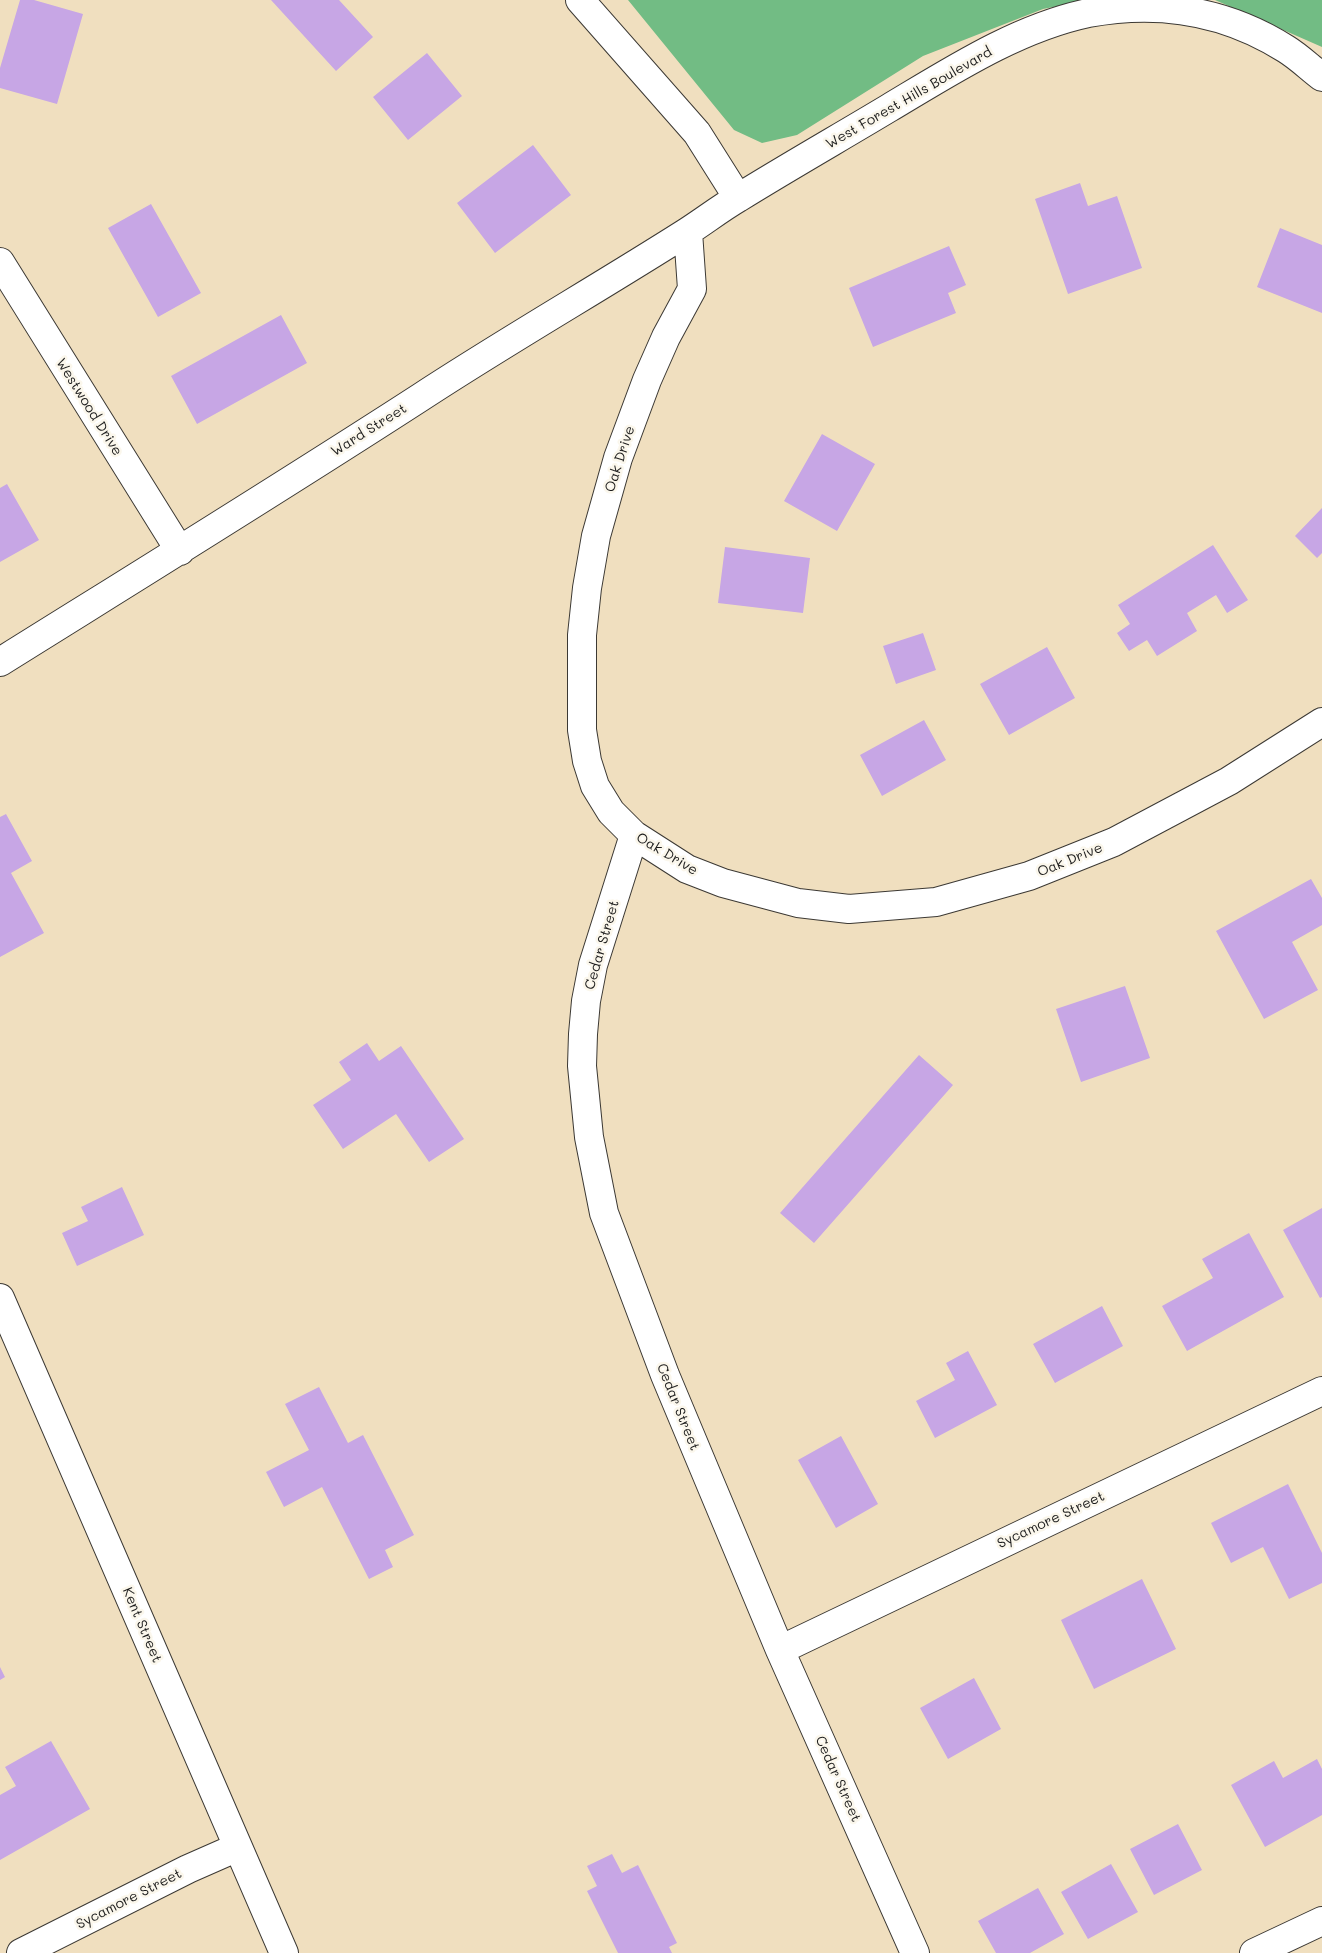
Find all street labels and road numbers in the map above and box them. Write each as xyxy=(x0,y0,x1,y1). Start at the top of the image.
street label: West Forest Hills Boulevard xyxy=(823,43,995,153)
street label: Westwood Drive xyxy=(52,355,126,459)
street label: Ward Street xyxy=(328,400,410,460)
street label: Oak Drive xyxy=(601,424,639,494)
street label: Oak Drive xyxy=(633,829,701,879)
street label: Oak Drive xyxy=(1035,839,1105,881)
street label: Cedar Street xyxy=(581,898,623,992)
street label: Cedar Street xyxy=(653,1361,703,1453)
street label: Sycamore Street xyxy=(995,1488,1107,1552)
street label: Kent Street xyxy=(119,1585,165,1665)
street label: Cedar Street xyxy=(812,1733,864,1825)
street label: Sycamore Street xyxy=(73,1865,185,1933)

